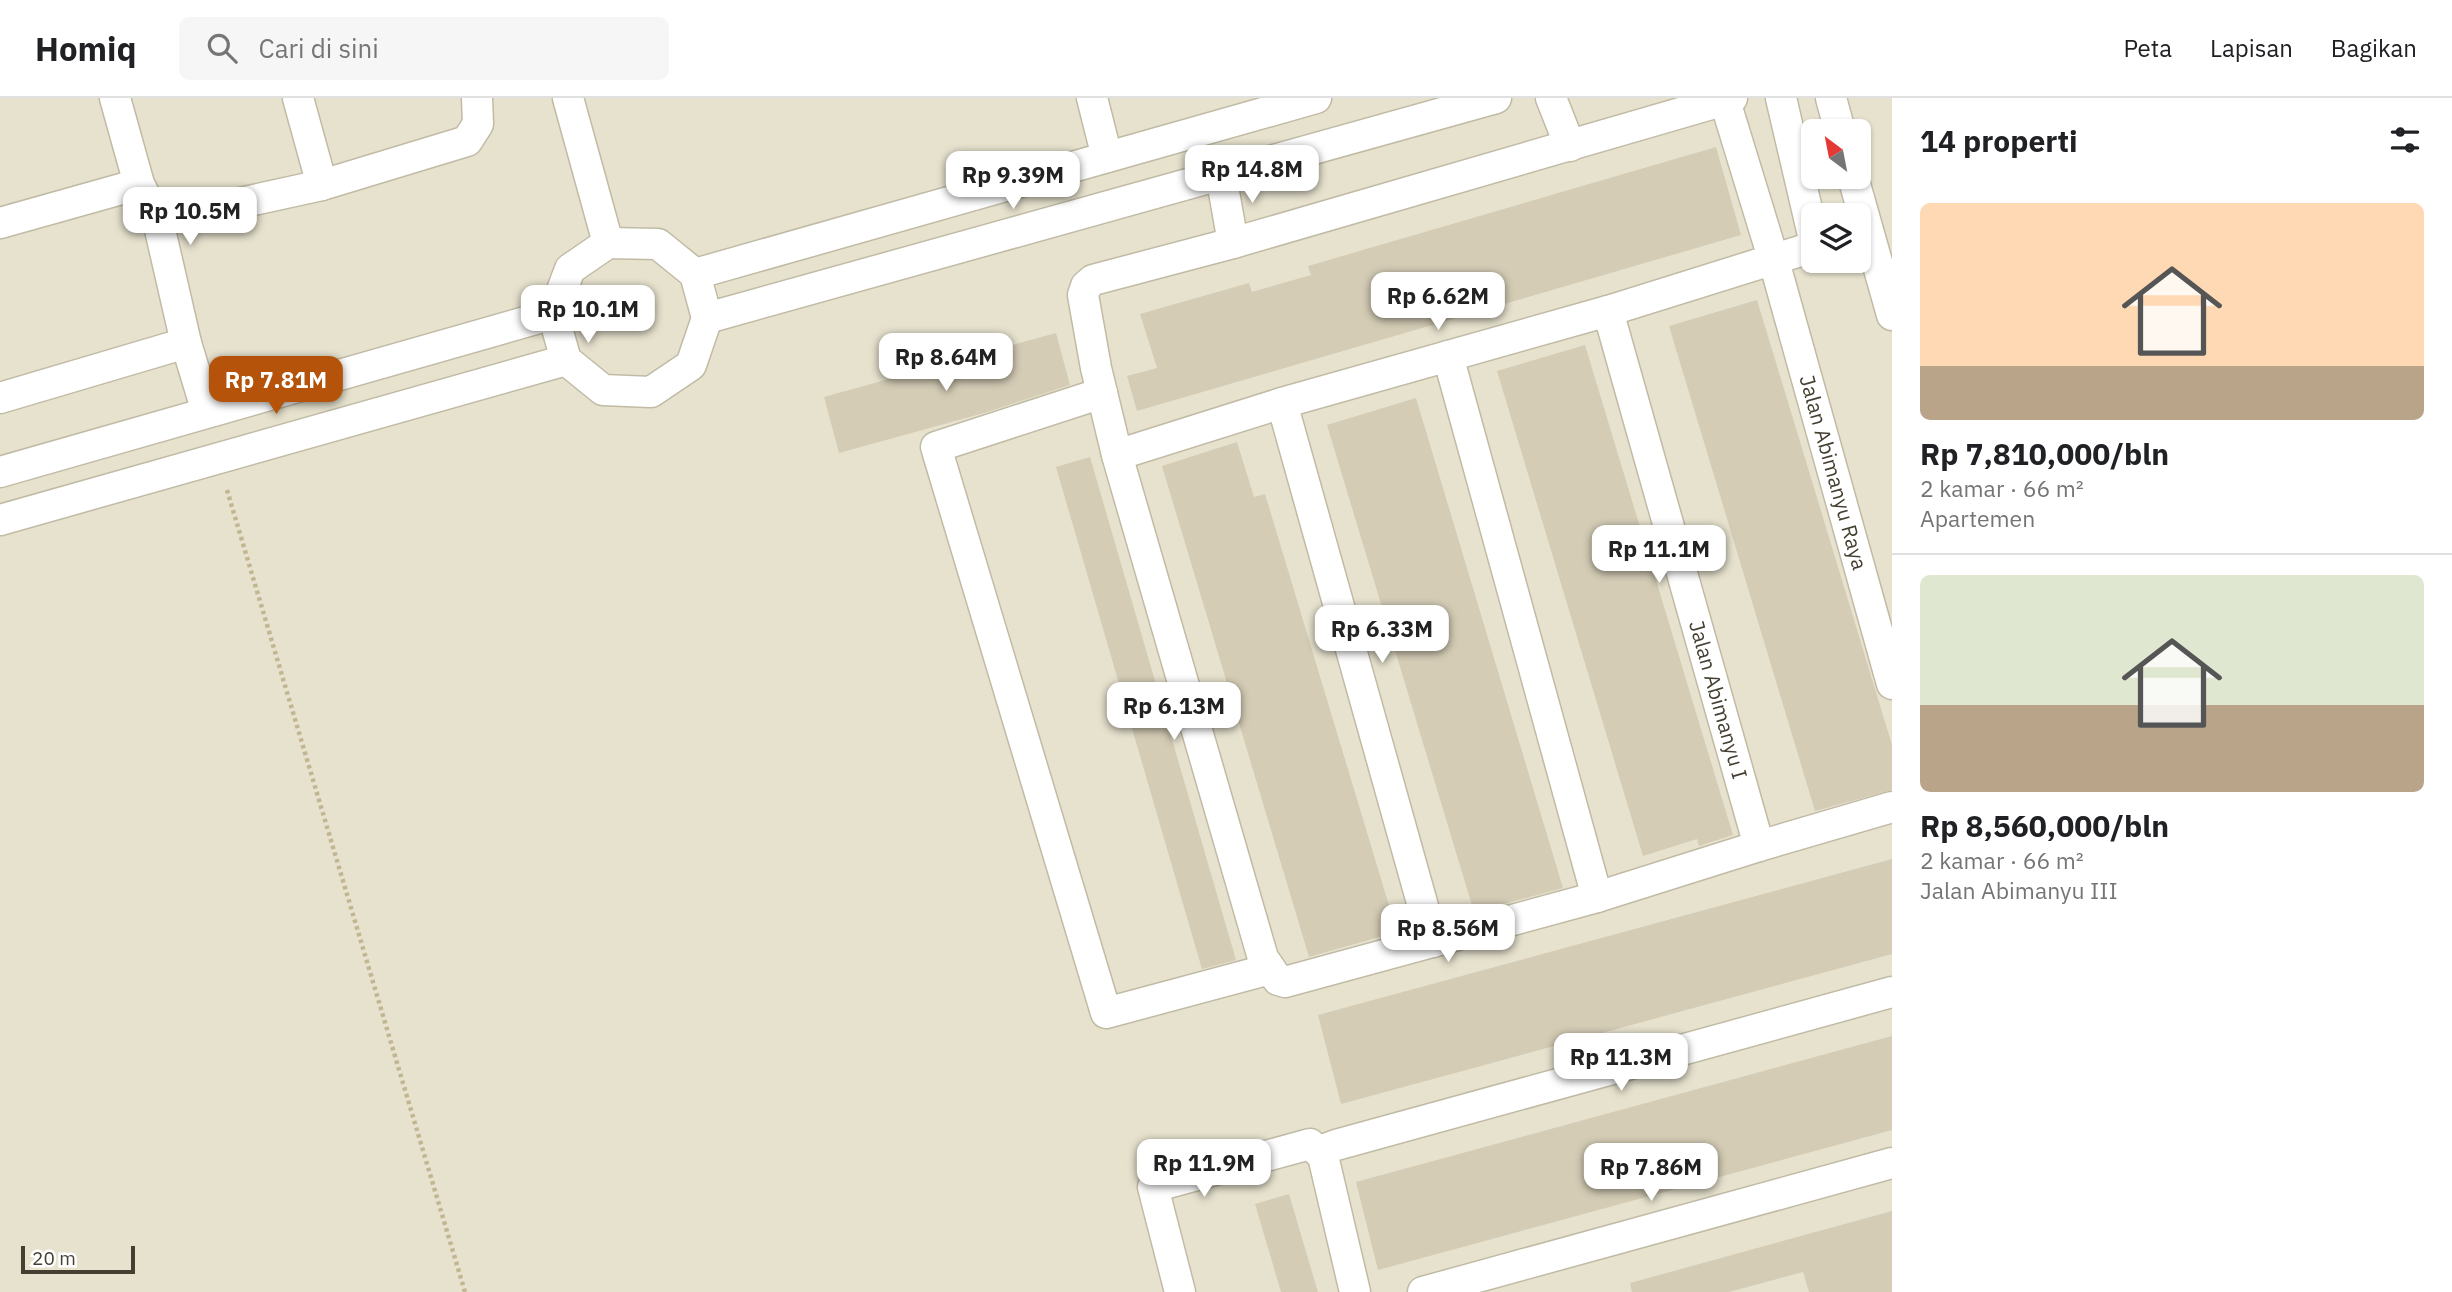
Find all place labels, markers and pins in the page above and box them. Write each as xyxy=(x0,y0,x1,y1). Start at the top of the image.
pin: Rp 14.8M xyxy=(1180,146,1324,205)
pin: Rp 9.39M xyxy=(941,152,1085,211)
pin: Rp 10.5M xyxy=(118,188,262,247)
pin: Rp 6.62M xyxy=(1366,272,1510,332)
pin: Rp 10.1M xyxy=(516,286,660,345)
pin: Rp 8.64M xyxy=(874,334,1018,393)
pin: Rp 7.81M xyxy=(204,356,348,416)
pin: Rp 11.1M xyxy=(1587,526,1731,585)
pin: Rp 6.33M xyxy=(1310,606,1454,665)
pin: Rp 6.13M xyxy=(1102,682,1246,742)
pin: Rp 8.56M xyxy=(1376,904,1520,964)
pin: Rp 11.3M xyxy=(1549,1034,1693,1093)
pin: Rp 11.9M xyxy=(1132,1140,1276,1199)
pin: Rp 7.86M xyxy=(1579,1144,1723,1203)

